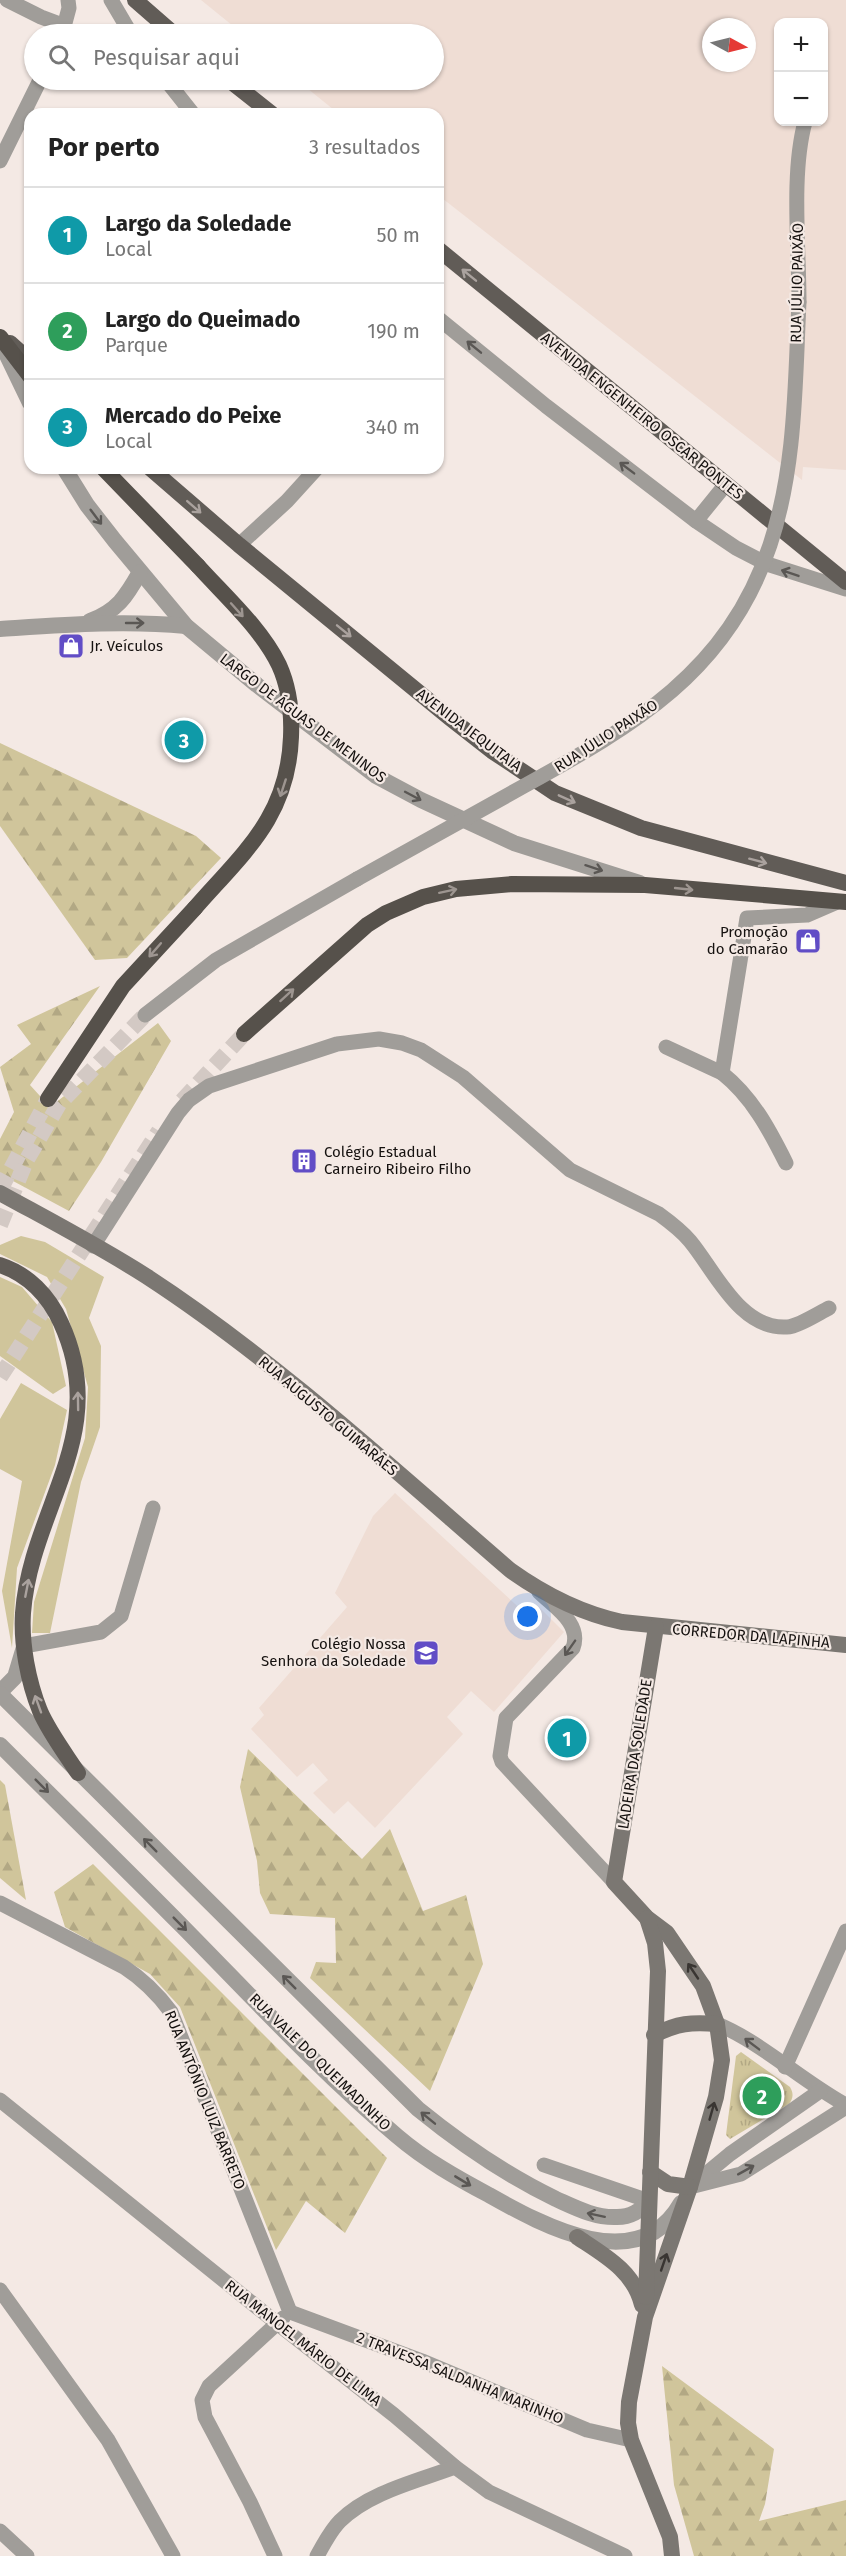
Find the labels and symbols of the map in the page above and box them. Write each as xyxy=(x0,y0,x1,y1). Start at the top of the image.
north arrow xyxy=(702,18,756,72)
street label: RUA JÚLIO PAIXÃO xyxy=(787,223,807,343)
one-way arrow xyxy=(462,268,477,282)
street label: AVENIDA ENGENHEIRO OSCAR PONTES xyxy=(537,329,747,503)
one-way arrow xyxy=(467,340,482,354)
one-way arrow xyxy=(619,461,635,474)
one-way arrow xyxy=(186,499,202,513)
one-way arrow xyxy=(90,508,102,524)
one-way arrow xyxy=(781,566,800,577)
one-way arrow xyxy=(230,602,244,617)
one-way arrow xyxy=(124,617,144,629)
one-way arrow xyxy=(336,625,352,638)
shop icon: Jr. Veículos xyxy=(56,631,86,661)
place label: Jr. Veículos xyxy=(90,637,163,655)
street label: LARGO DE ÁGUAS DE MENINOS xyxy=(216,650,390,786)
street label: AVENIDA JEQUITAIA xyxy=(413,685,526,776)
street label: RUA JÚLIO PAIXÃO xyxy=(551,696,661,776)
pin: 3 xyxy=(164,718,204,762)
one-way arrow xyxy=(277,778,288,797)
one-way arrow xyxy=(404,790,421,802)
one-way arrow xyxy=(557,793,575,805)
one-way arrow xyxy=(748,856,767,868)
one-way arrow xyxy=(584,864,603,875)
one-way arrow xyxy=(674,884,694,895)
one-way arrow xyxy=(438,885,457,896)
place label: Promoção do Camarão xyxy=(707,923,788,958)
shop icon: Promoção do Camarão xyxy=(793,926,823,956)
one-way arrow xyxy=(148,942,161,958)
one-way arrow xyxy=(279,988,294,1002)
place label: Colégio Estadual Carneiro Ribeiro Filho xyxy=(324,1143,471,1178)
building icon: Colégio Estadual Carneiro Ribeiro Filho xyxy=(289,1146,319,1176)
street label: RUA AUGUSTO GUIMARÃES xyxy=(255,1352,401,1480)
one-way arrow xyxy=(72,1391,84,1411)
one-way arrow xyxy=(22,1579,33,1598)
your location xyxy=(513,1602,542,1631)
street label: CORREDOR DA LAPINHA xyxy=(671,1620,831,1652)
place label: Colégio Nossa Senhora da Soledade xyxy=(261,1635,406,1670)
school or university icon: Colégio Nossa Senhora da Soledade xyxy=(411,1638,441,1668)
one-way arrow xyxy=(564,1640,576,1656)
street label: LADEIRA DA SOLEDADE xyxy=(614,1678,656,1830)
one-way arrow xyxy=(32,1695,43,1714)
pin: 1 xyxy=(548,1716,586,1760)
one-way arrow xyxy=(34,1779,49,1794)
one-way arrow xyxy=(143,1837,158,1852)
one-way arrow xyxy=(173,1916,187,1931)
one-way arrow xyxy=(686,1963,699,1980)
one-way arrow xyxy=(281,1974,296,1989)
street label: RUA VALE DO QUEIMADINHO xyxy=(246,1990,394,2134)
street label: RUA ANTÔNIO LUIZ BARRETO xyxy=(161,2008,249,2192)
one-way arrow xyxy=(744,2037,760,2050)
pin: 2 xyxy=(742,2074,782,2118)
one-way arrow xyxy=(707,2102,718,2121)
one-way arrow xyxy=(421,2111,437,2124)
one-way arrow xyxy=(737,2164,754,2176)
one-way arrow xyxy=(454,2175,471,2187)
one-way arrow xyxy=(587,2209,606,2220)
one-way arrow xyxy=(659,2253,670,2272)
street label: RUA MANOEL MÁRIO DE LIMA xyxy=(221,2276,385,2410)
street label: 2 TRAVESSA SALDANHA MARINHO xyxy=(354,2328,566,2428)

